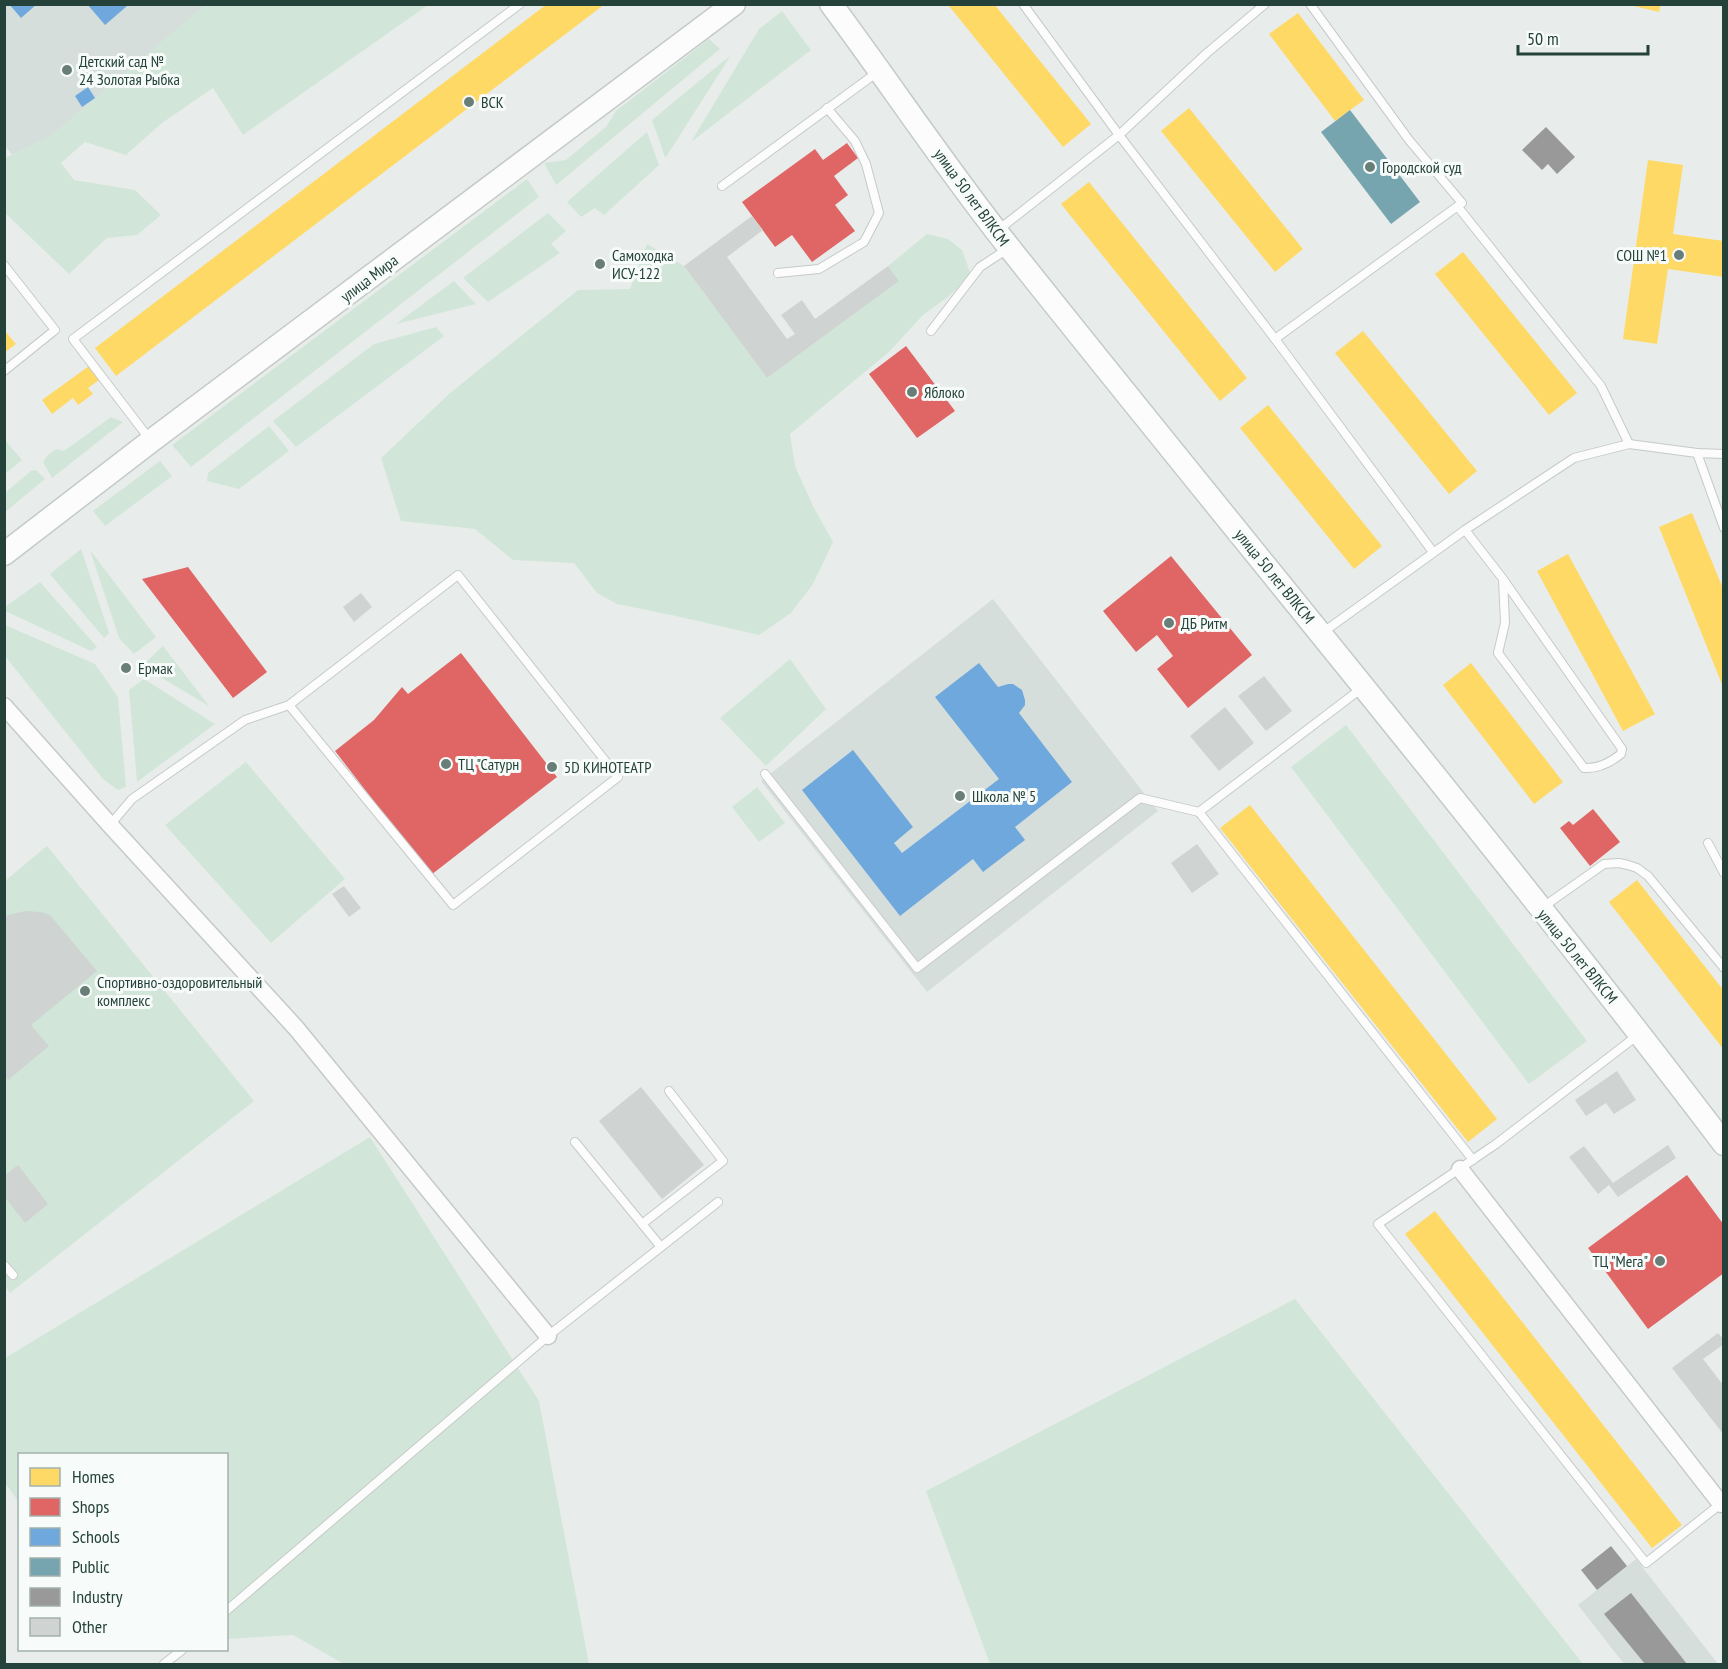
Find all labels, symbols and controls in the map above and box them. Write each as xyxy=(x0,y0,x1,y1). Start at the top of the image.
scale bar xyxy=(1518,18,1648,56)
text: 50 m xyxy=(1527,27,1559,50)
place label: Детский сад № 24 Золотая Рыбка xyxy=(79,51,180,89)
marker: Детский сад № 24 Золотая Рыбка xyxy=(60,63,74,77)
place label: ВСК xyxy=(481,92,504,112)
marker: ВСК xyxy=(462,95,476,109)
street label: улица 50 лет ВЛКСМ xyxy=(930,144,1014,250)
place label: Городской суд xyxy=(1382,157,1462,177)
marker: Городской суд xyxy=(1363,160,1377,174)
place label: Самоходка ИСУ-122 xyxy=(612,245,674,283)
place label: СОШ №1 xyxy=(1616,245,1667,265)
marker: СОШ №1 xyxy=(1672,248,1686,262)
street label: улица Мира xyxy=(336,250,402,306)
marker: Самоходка ИСУ-122 xyxy=(593,257,607,271)
place label: Яблоко xyxy=(924,382,965,402)
marker: Яблоко xyxy=(905,385,919,399)
street label: улица 50 лет ВЛКСМ xyxy=(1231,525,1319,627)
place label: ДБ Ритм xyxy=(1181,613,1228,633)
marker: ДБ Ритм xyxy=(1162,616,1176,630)
place label: Ермак xyxy=(138,658,174,678)
marker: Ермак xyxy=(119,661,133,675)
place label: ТЦ "Сатурн xyxy=(458,754,519,774)
marker: ТЦ "Сатурн xyxy=(439,757,453,771)
place label: 5D КИНОТЕАТР xyxy=(564,757,651,777)
marker: 5D КИНОТЕАТР xyxy=(545,760,559,774)
place label: Школа № 5 xyxy=(972,786,1036,806)
marker: Школа № 5 xyxy=(953,789,967,803)
street label: улица 50 лет ВЛКСМ xyxy=(1534,905,1622,1007)
place label: Спортивно-оздоровительный комплекс xyxy=(97,972,262,1010)
marker: Спортивно-оздоровительный комплекс xyxy=(78,984,92,998)
place label: ТЦ "Мега" xyxy=(1592,1251,1648,1271)
marker: ТЦ "Мега" xyxy=(1653,1254,1667,1268)
legend xyxy=(18,1453,228,1651)
text: Homes xyxy=(72,1465,115,1488)
text: Shops xyxy=(72,1495,109,1518)
text: Schools xyxy=(72,1525,120,1548)
text: Public xyxy=(72,1555,110,1578)
text: Industry xyxy=(72,1585,123,1608)
text: Other xyxy=(72,1615,107,1638)

